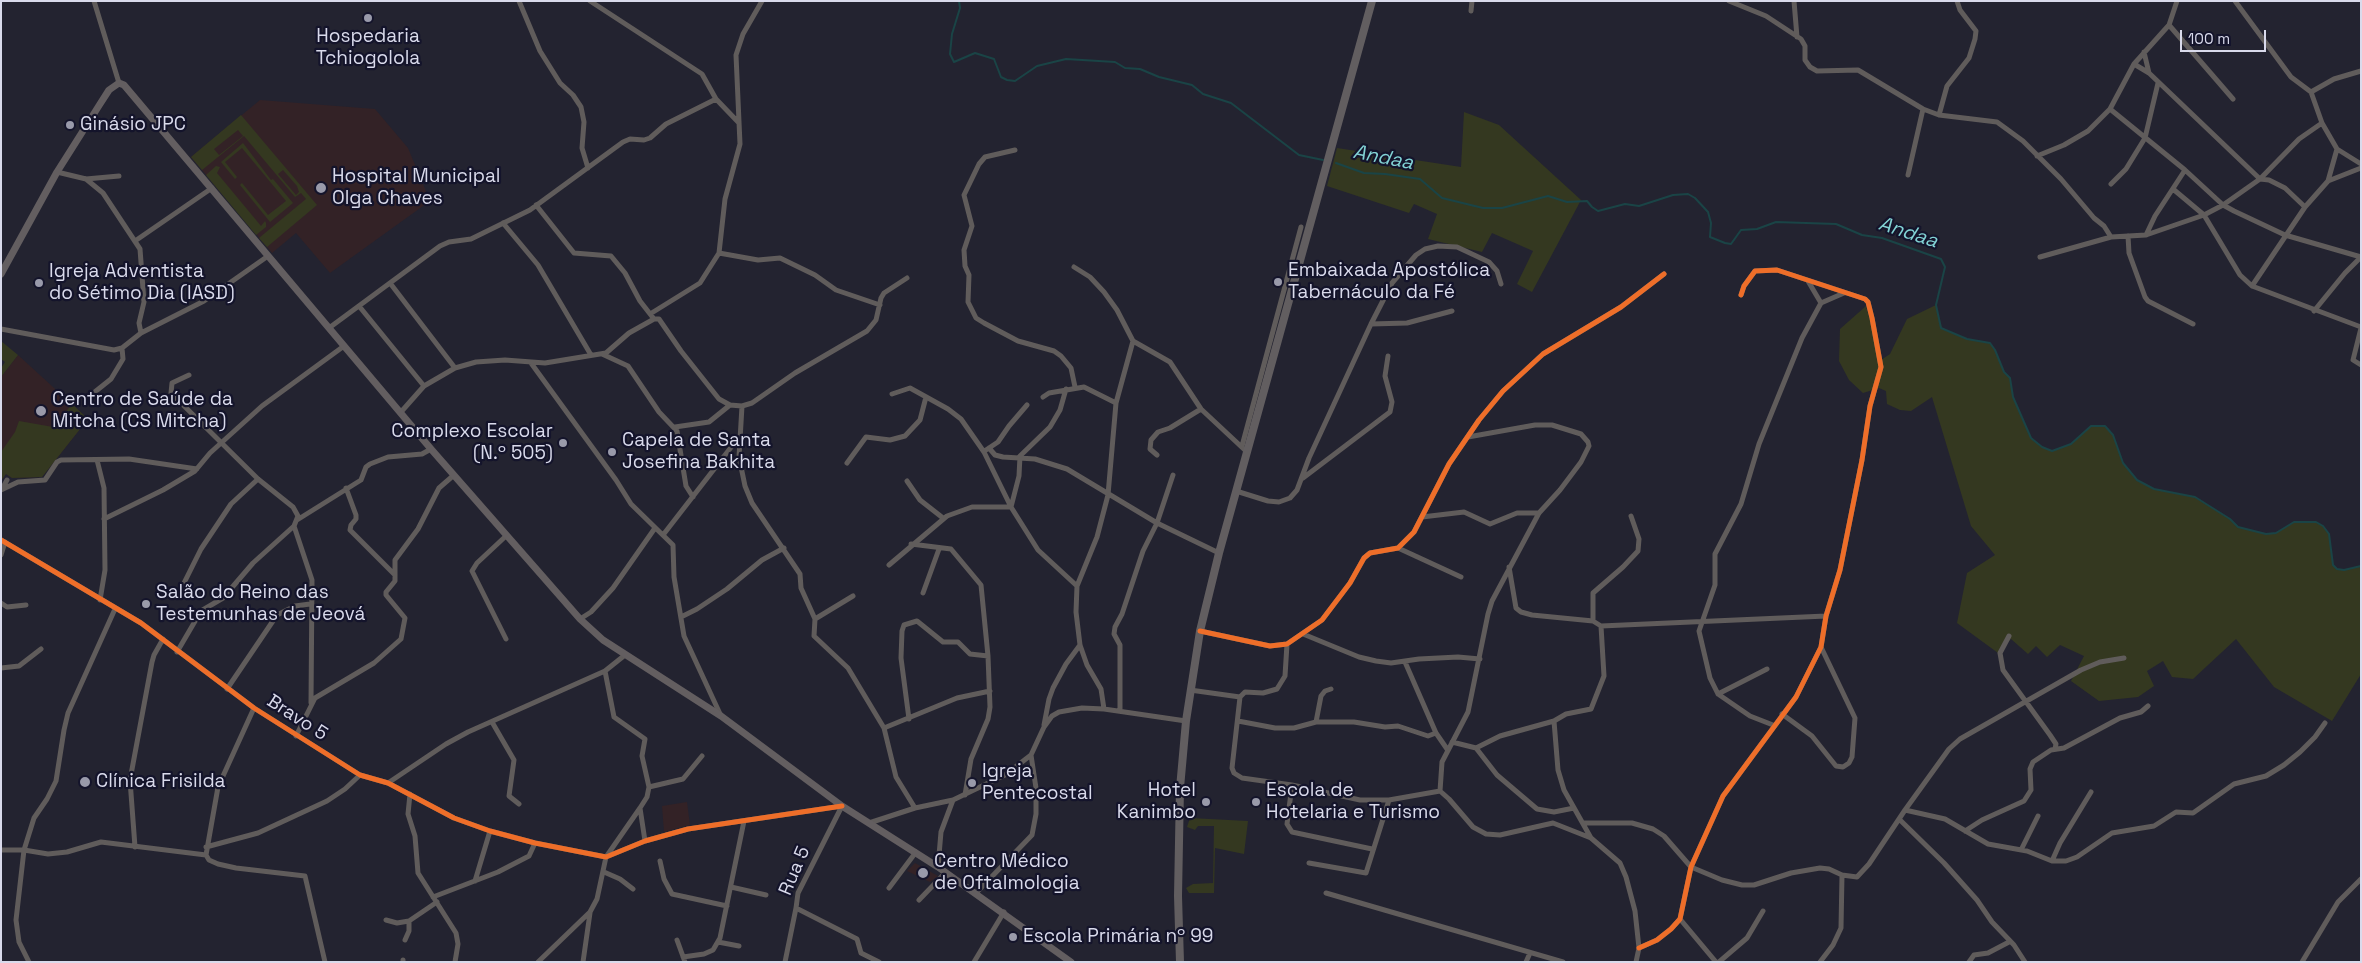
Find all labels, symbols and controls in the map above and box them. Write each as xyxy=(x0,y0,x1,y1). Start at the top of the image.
marker: Hospedaria Tchiogolola xyxy=(362,12,374,24)
scale bar xyxy=(2182,20,2268,52)
place label: Hospedaria Tchiogolola xyxy=(316,26,420,70)
text: 100 m xyxy=(2188,29,2230,48)
place label: Ginásio JPC xyxy=(80,114,186,136)
marker: Ginásio JPC xyxy=(64,119,76,131)
water label: Andaa xyxy=(1351,140,1415,176)
place label: Hospital Municipal Olga Chaves xyxy=(332,166,500,210)
marker: Hospital Municipal Olga Chaves xyxy=(314,181,328,195)
water label: Andaa xyxy=(1875,212,1941,254)
place label: Embaixada Apostólica Tabernáculo da Fé xyxy=(1288,260,1490,304)
place label: Igreja Adventista do Sétimo Dia (IASD) xyxy=(49,261,235,305)
marker: Embaixada Apostólica Tabernáculo da Fé xyxy=(1272,276,1284,288)
marker: Igreja Adventista do Sétimo Dia (IASD) xyxy=(33,277,45,289)
place label: Centro de Saúde da Mitcha (CS Mitcha) xyxy=(52,389,233,433)
marker: Centro de Saúde da Mitcha (CS Mitcha) xyxy=(34,404,48,418)
place label: Complexo Escolar (N.º 505) xyxy=(391,421,553,465)
place label: Capela de Santa Josefina Bakhita xyxy=(622,430,775,474)
marker: Complexo Escolar (N.º 505) xyxy=(557,437,569,449)
marker: Capela de Santa Josefina Bakhita xyxy=(606,446,618,458)
place label: Salão do Reino das Testemunhas de Jeová xyxy=(156,582,365,626)
marker: Salão do Reino das Testemunhas de Jeová xyxy=(140,598,152,610)
street label: Bravo 5 xyxy=(262,690,332,746)
place label: Igreja Pentecostal xyxy=(982,761,1093,805)
place label: Clínica Frisilda xyxy=(96,771,226,793)
marker: Clínica Frisilda xyxy=(78,775,92,789)
marker: Igreja Pentecostal xyxy=(966,777,978,789)
place label: Hotel Kanimbo xyxy=(1117,780,1196,824)
place label: Escola de Hotelaria e Turismo xyxy=(1266,780,1440,824)
marker: Hotel Kanimbo xyxy=(1200,796,1212,808)
marker: Escola de Hotelaria e Turismo xyxy=(1250,796,1262,808)
street label: Rua 5 xyxy=(775,843,815,899)
place label: Centro Médico de Oftalmologia xyxy=(934,851,1080,895)
marker: Centro Médico de Oftalmologia xyxy=(916,866,930,880)
place label: Escola Primária nº 99 xyxy=(1023,926,1213,948)
marker: Escola Primária nº 99 xyxy=(1007,931,1019,943)

